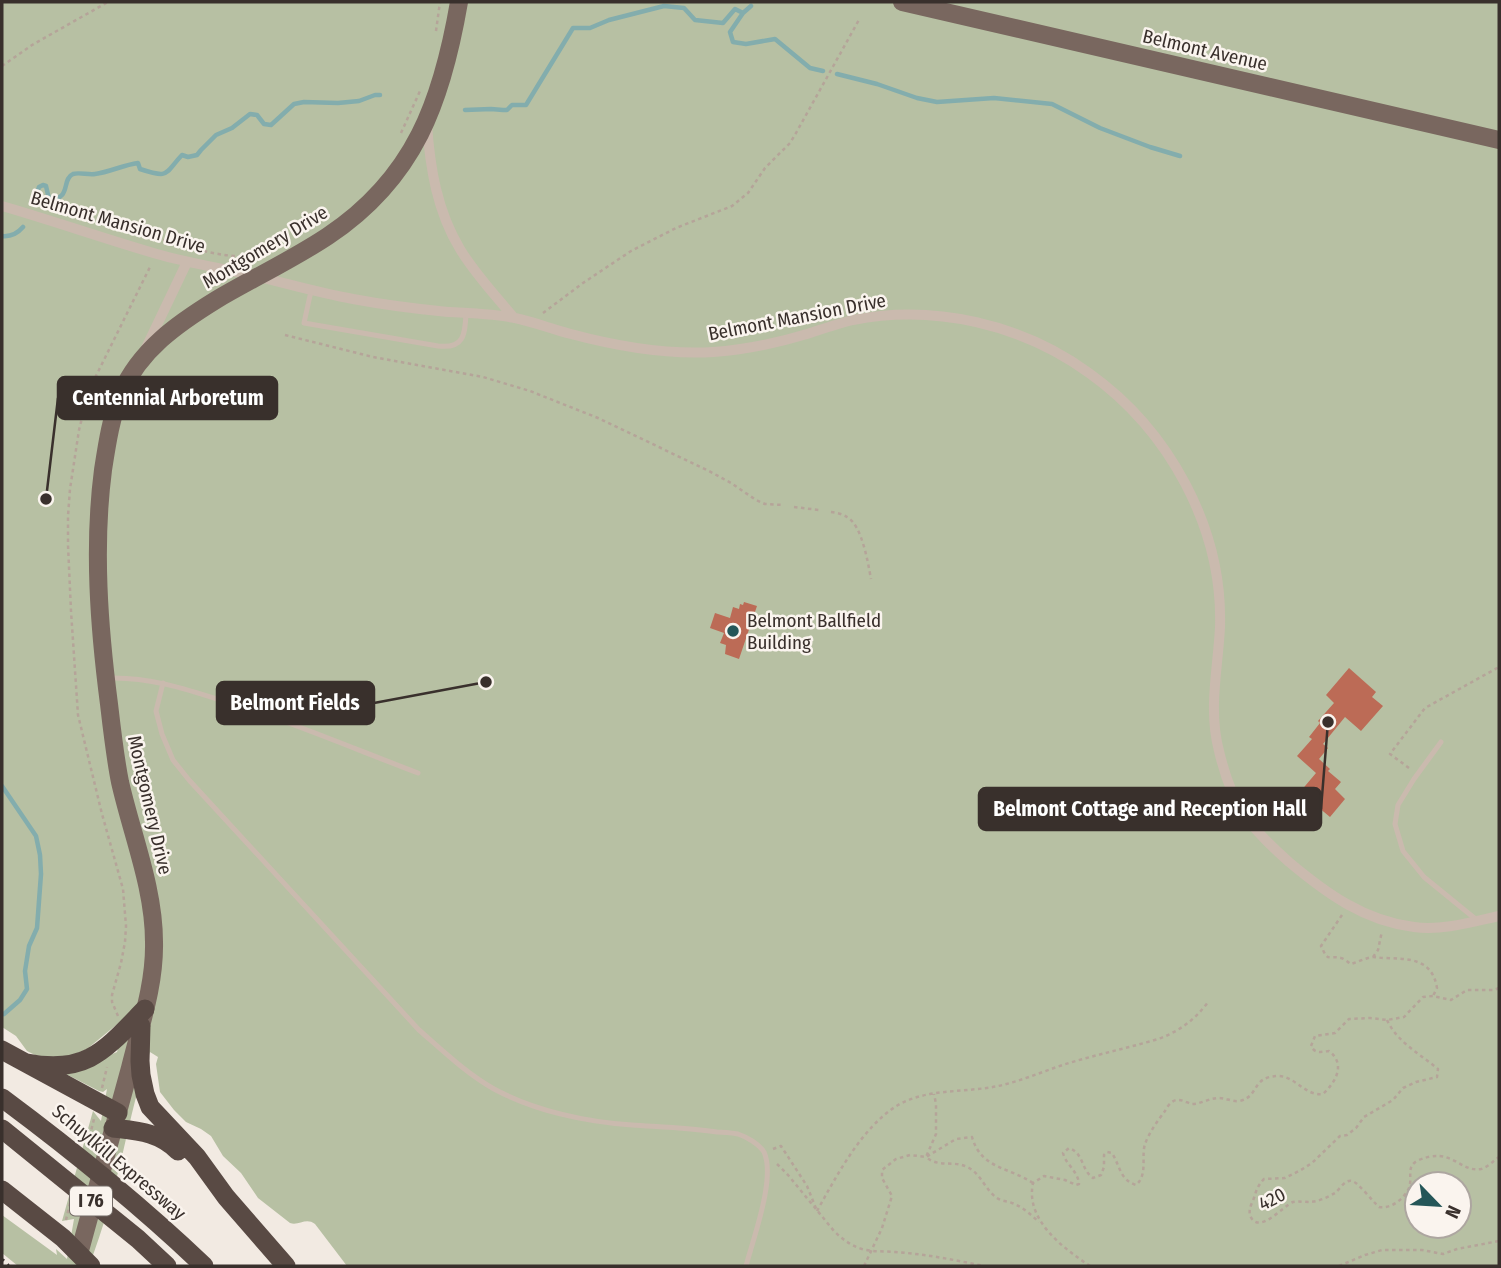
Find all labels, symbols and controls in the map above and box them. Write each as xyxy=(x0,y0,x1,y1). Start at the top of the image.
street label: Belmont Avenue xyxy=(1140,24,1270,76)
street label: Belmont Mansion Drive xyxy=(28,186,208,258)
street label: Montgomery Drive xyxy=(198,201,332,293)
street label: Belmont Mansion Drive xyxy=(706,288,888,346)
callout: Centennial Arboretum xyxy=(58,377,277,419)
text: Centennial Arboretum xyxy=(72,385,264,411)
place label: Belmont Ballfield Building xyxy=(747,609,881,654)
marker: Belmont Ballfield Building xyxy=(725,623,741,639)
callout: Belmont Fields xyxy=(217,682,374,724)
text: Belmont Fields xyxy=(230,690,360,716)
street label: Montgomery Drive xyxy=(123,733,177,877)
callout: Belmont Cottage and Reception Hall xyxy=(979,788,1321,830)
text: Belmont Cottage and Reception Hall xyxy=(993,796,1307,822)
street label: Schuylkill Expressway xyxy=(47,1099,191,1225)
north arrow xyxy=(1403,1170,1473,1240)
street label: 420 xyxy=(1255,1183,1289,1215)
road number: I 76 xyxy=(70,1186,112,1216)
text: N xyxy=(1440,1202,1466,1222)

